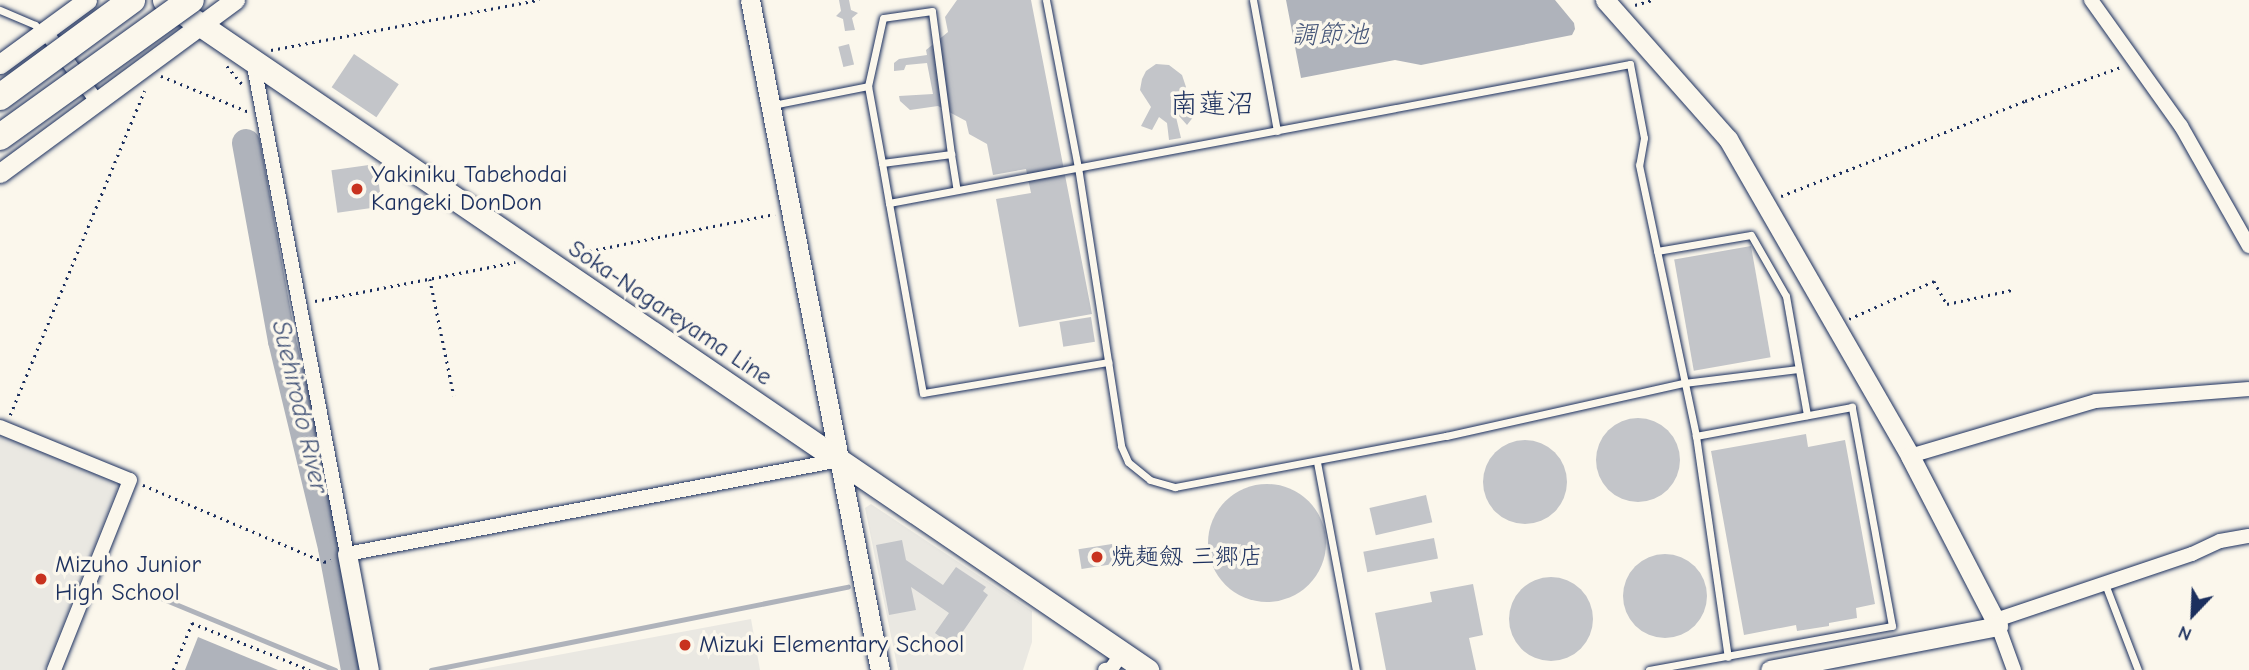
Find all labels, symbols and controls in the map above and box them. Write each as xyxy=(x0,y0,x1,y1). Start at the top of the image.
water label: 調節池 xyxy=(1291,20,1369,52)
district label: 南蓮沼 xyxy=(1170,87,1254,121)
place label: Yakiniku Tabehodai Kangeki DonDon xyxy=(371,161,568,217)
marker: Yakiniku Tabehodai Kangeki DonDon xyxy=(349,181,365,197)
street label: Soka-Nagareyama Line xyxy=(563,234,777,392)
water label: Suehirodo River xyxy=(264,318,334,496)
place label: 焼麺劔 三郷店 xyxy=(1111,543,1263,571)
marker: 焼麺劔 三郷店 xyxy=(1089,549,1105,565)
place label: Mizuho Junior High School xyxy=(55,551,201,607)
marker: Mizuho Junior High School xyxy=(33,571,49,587)
north arrow xyxy=(2158,579,2228,649)
text: N xyxy=(2175,621,2195,646)
place label: Mizuki Elementary School xyxy=(699,631,964,659)
marker: Mizuki Elementary School xyxy=(677,637,693,653)

